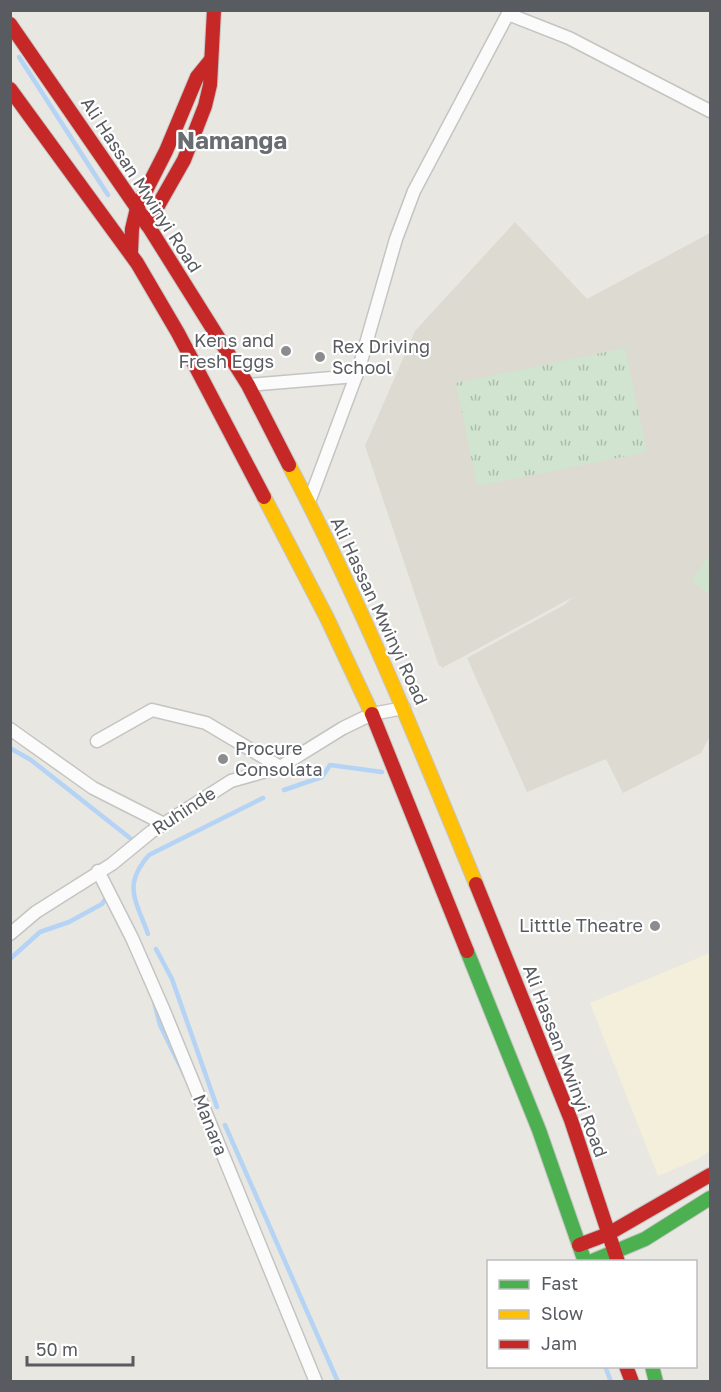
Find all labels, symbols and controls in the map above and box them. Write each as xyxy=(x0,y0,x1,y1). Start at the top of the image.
street label: Ali Hassan Mwinyi Road xyxy=(77,93,207,276)
district label: Namanga xyxy=(177,125,287,154)
place label: Kens and Fresh Eggs xyxy=(178,329,274,372)
place label: Rex Driving School xyxy=(332,335,430,378)
marker: Kens and Fresh Eggs xyxy=(279,344,293,358)
marker: Rex Driving School xyxy=(313,350,327,364)
street label: Ali Hassan Mwinyi Road xyxy=(327,513,433,708)
place label: Procure Consolata xyxy=(235,737,323,780)
marker: Procure Consolata xyxy=(216,752,230,766)
street label: Ruhinde xyxy=(148,782,219,839)
place label: Litttle Theatre xyxy=(519,914,643,936)
marker: Litttle Theatre xyxy=(648,919,662,933)
street label: Ali Hassan Mwinyi Road xyxy=(519,961,613,1160)
street label: Manara xyxy=(189,1091,233,1158)
legend xyxy=(487,1260,697,1368)
text: Fast xyxy=(541,1272,578,1294)
text: Slow xyxy=(541,1302,584,1324)
scale bar xyxy=(27,1329,134,1367)
text: Jam xyxy=(541,1332,577,1354)
text: 50 m xyxy=(36,1338,78,1360)

